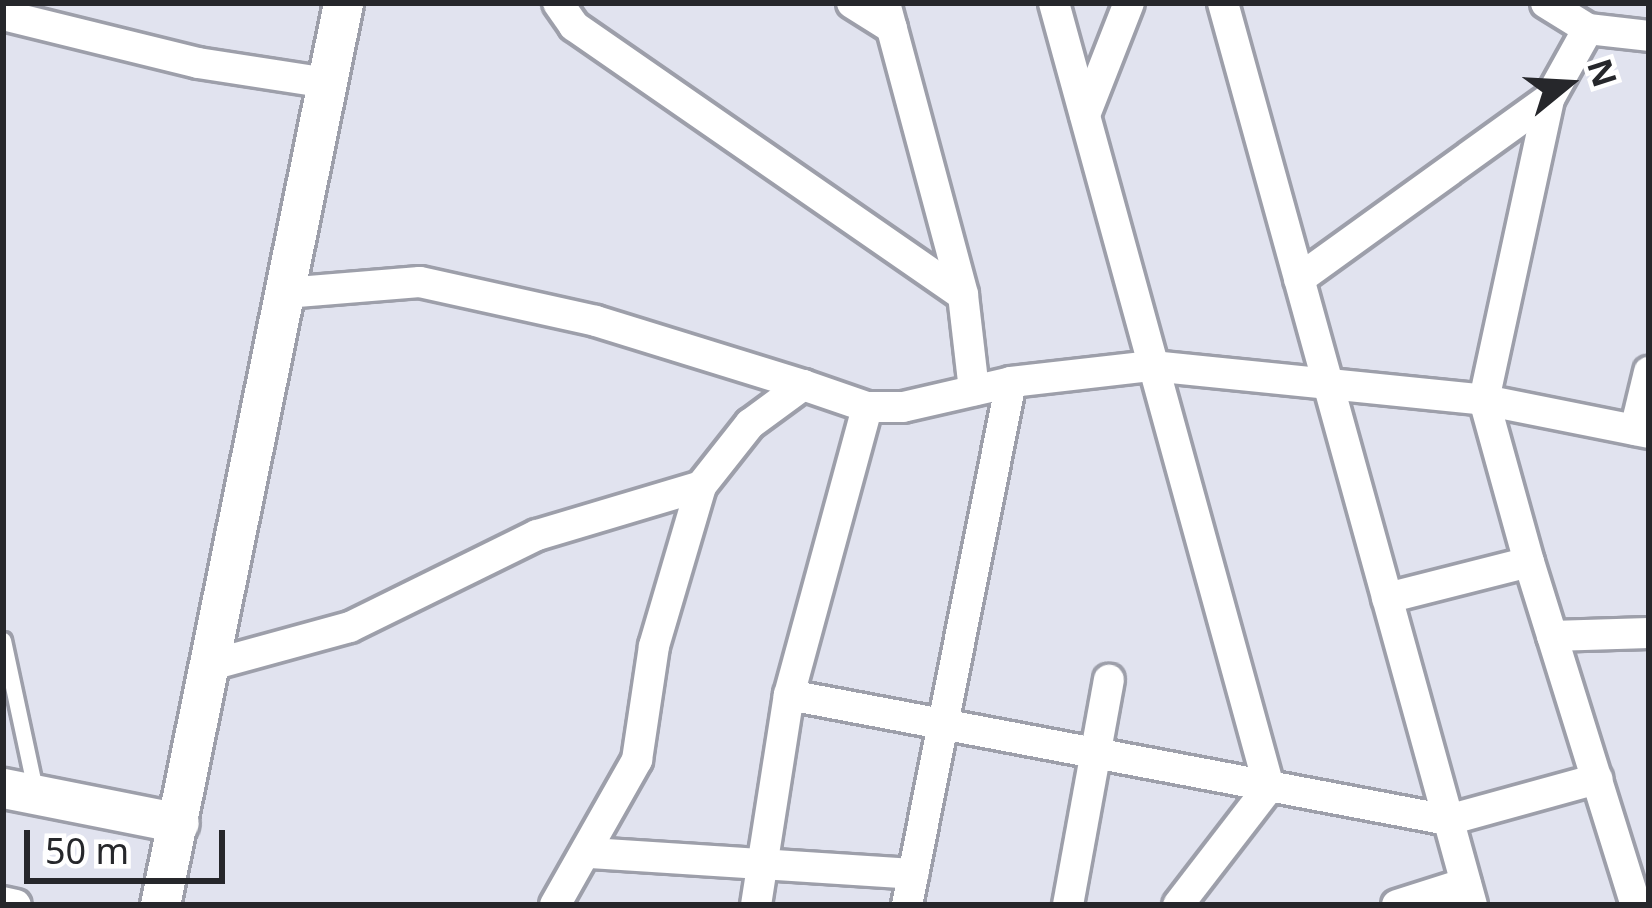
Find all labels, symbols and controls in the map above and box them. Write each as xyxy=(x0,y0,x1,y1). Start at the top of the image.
north arrow xyxy=(1508,24,1628,144)
text: N xyxy=(1577,53,1628,92)
scale bar xyxy=(30,806,231,880)
text: 50 m xyxy=(45,826,129,875)

